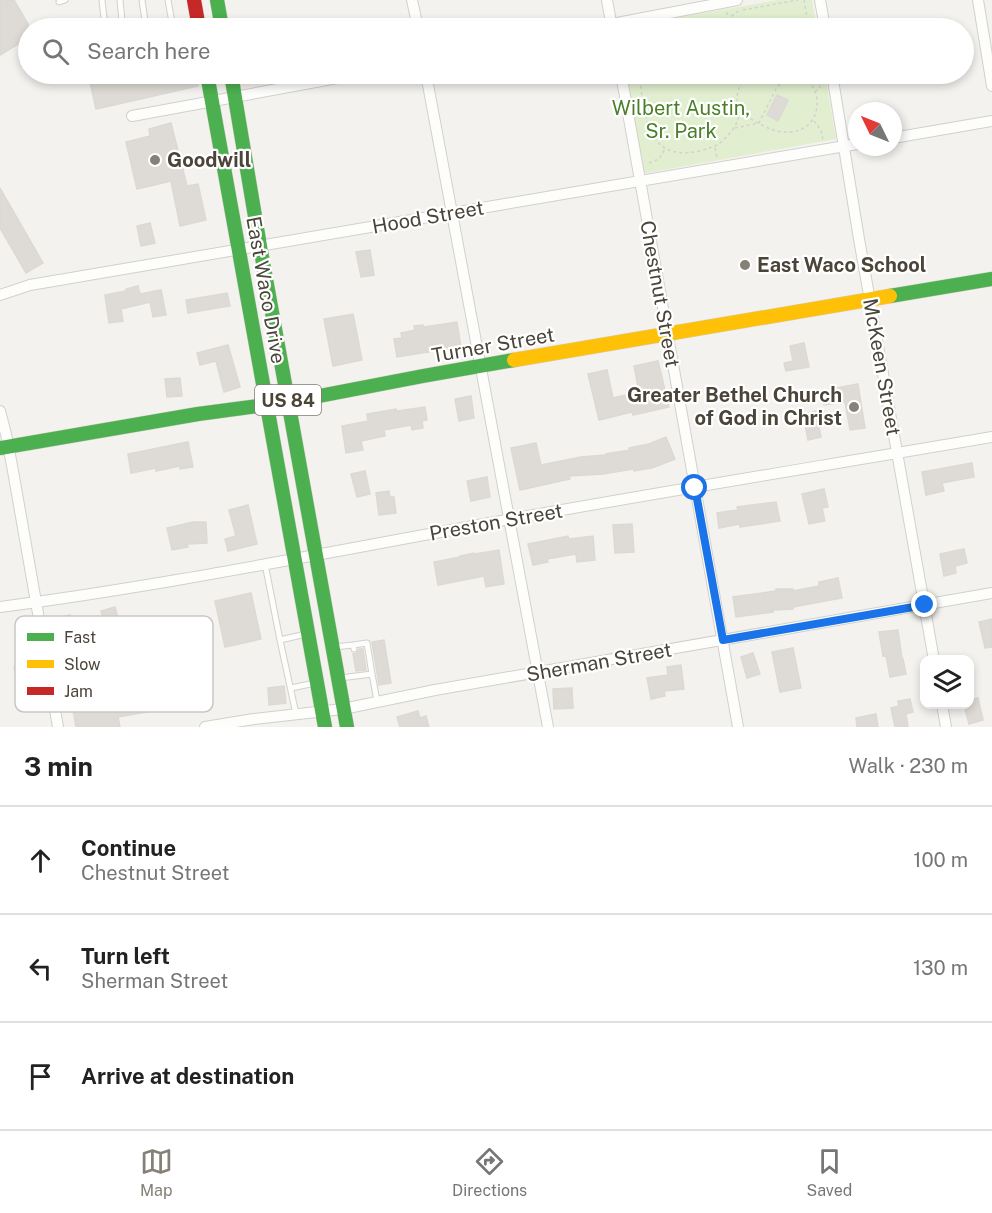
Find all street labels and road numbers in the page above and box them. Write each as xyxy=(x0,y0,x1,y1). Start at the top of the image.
street label: Hood Street xyxy=(370,195,486,239)
street label: East Waco Drive xyxy=(241,214,291,366)
street label: Chestnut Street xyxy=(635,219,685,369)
street label: McKeen Street xyxy=(858,297,906,437)
street label: Turner Street xyxy=(430,322,556,368)
road number: US 84 xyxy=(255,385,321,415)
street label: Preston Street xyxy=(427,498,565,546)
street label: Sherman Street xyxy=(524,637,674,687)

